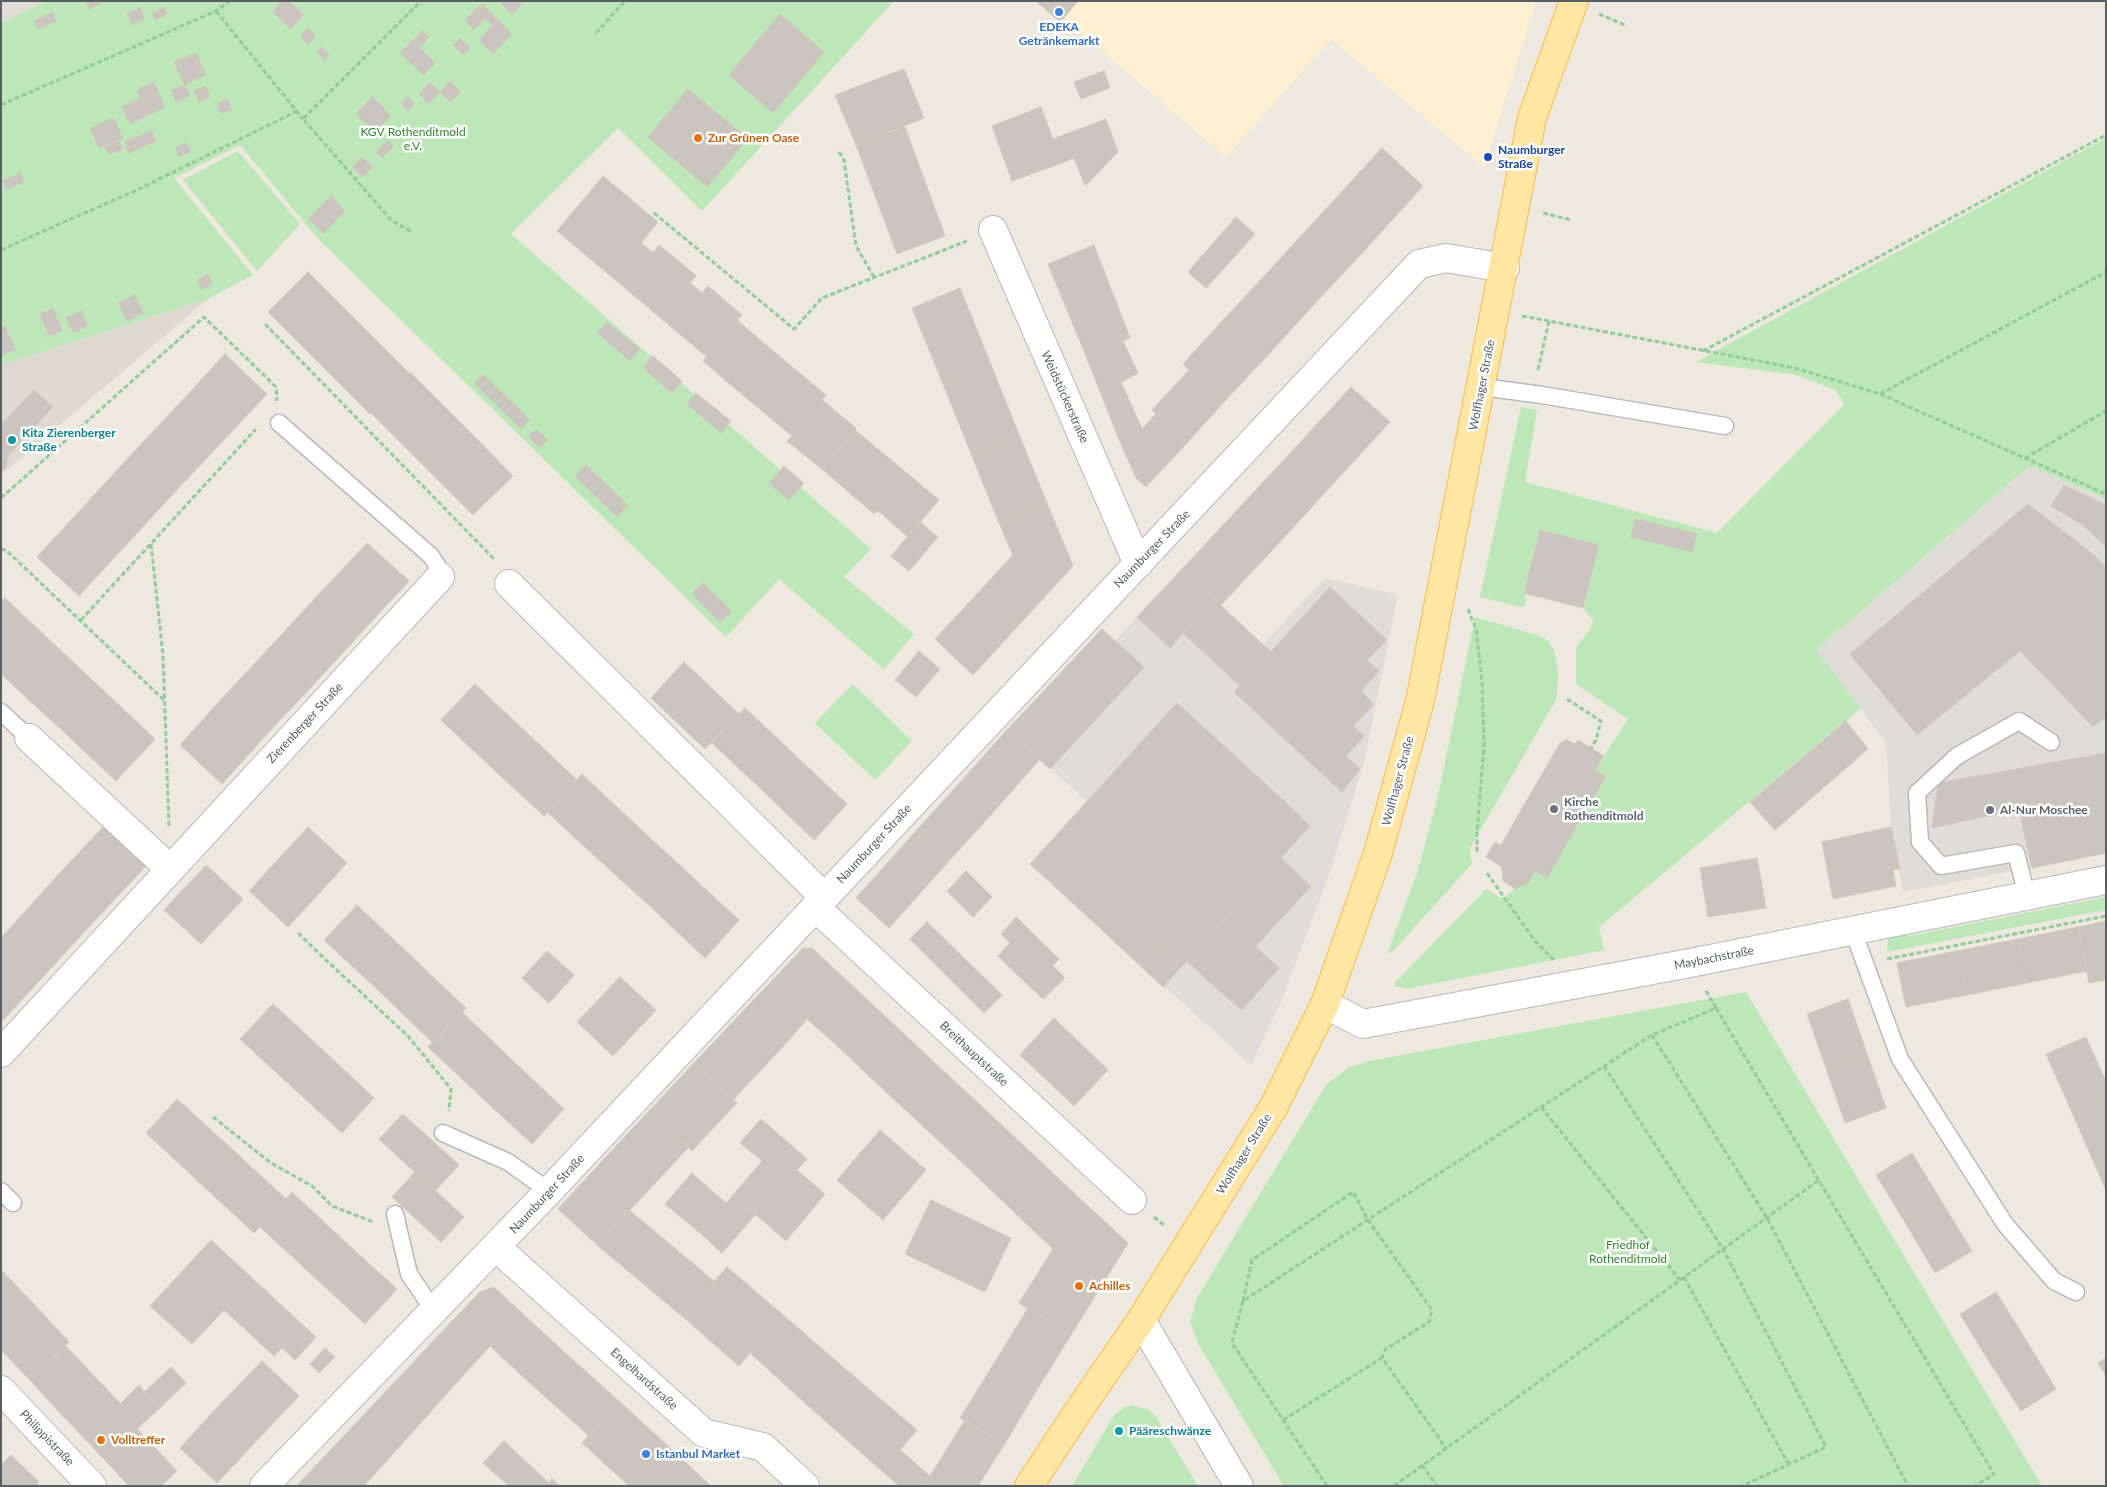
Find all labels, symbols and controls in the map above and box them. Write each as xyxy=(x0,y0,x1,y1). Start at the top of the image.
marker: EDEKA Getränkemarkt xyxy=(1053,6,1065,18)
place label: EDEKA Getränkemarkt xyxy=(1019,20,1099,48)
park label: KGV Rothenditmold e.V. xyxy=(360,125,466,153)
place label: Zur Grünen Oase xyxy=(708,131,799,145)
marker: Zur Grünen Oase xyxy=(692,132,704,144)
place label: Naumburger Straße xyxy=(1498,143,1565,171)
marker: Naumburger Straße xyxy=(1482,151,1494,163)
street label: Wolfhager Straße xyxy=(1466,338,1498,432)
street label: Weidstückerstraße xyxy=(1038,349,1092,445)
place label: Kita Zierenberger Straße xyxy=(22,426,116,454)
marker: Kita Zierenberger Straße xyxy=(6,434,18,446)
street label: Naumburger Straße xyxy=(1111,507,1193,591)
street label: Zierenberger Straße xyxy=(264,680,346,766)
street label: Wolfhager Straße xyxy=(1379,735,1417,827)
place label: Kirche Rothenditmold xyxy=(1564,795,1644,823)
street label: Naumburger Straße xyxy=(834,801,914,887)
marker: Kirche Rothenditmold xyxy=(1548,803,1560,815)
place label: Al-Nur Moschee xyxy=(2000,803,2088,817)
marker: Al-Nur Moschee xyxy=(1984,804,1996,816)
street label: Maybachstraße xyxy=(1673,943,1755,973)
street label: Breithauptstraße xyxy=(937,1019,1011,1089)
street label: Wolfhager Straße xyxy=(1213,1111,1275,1197)
street label: Naumburger Straße xyxy=(507,1151,587,1237)
park label: Friedhof Rothenditmold xyxy=(1589,1238,1667,1266)
place label: Achilles xyxy=(1089,1279,1130,1293)
marker: Achilles xyxy=(1073,1280,1085,1292)
street label: Engelhardstraße xyxy=(607,1345,681,1413)
street label: Philippistraße xyxy=(17,1407,77,1469)
place label: Pääreschwänze xyxy=(1129,1424,1211,1438)
marker: Pääreschwänze xyxy=(1113,1425,1125,1437)
place label: Volltreffer xyxy=(111,1433,165,1447)
marker: Volltreffer xyxy=(95,1434,107,1446)
place label: Istanbul Market xyxy=(656,1447,740,1461)
marker: Istanbul Market xyxy=(640,1448,652,1460)

